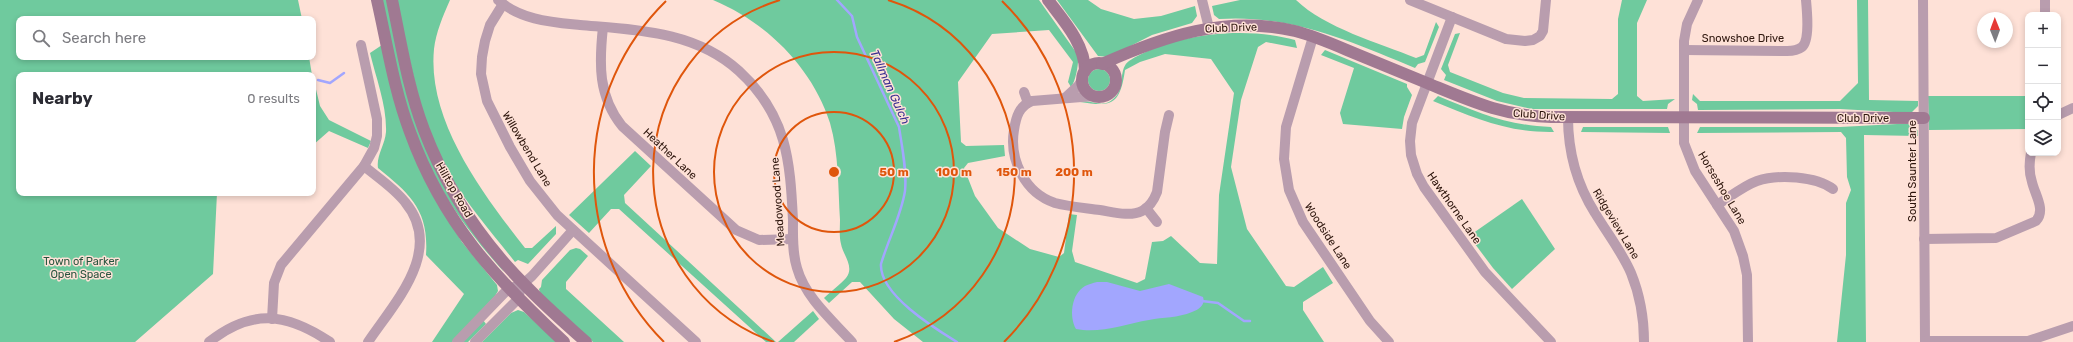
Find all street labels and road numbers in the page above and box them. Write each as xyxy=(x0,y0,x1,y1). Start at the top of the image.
street label: Club Drive xyxy=(1205,21,1257,35)
street label: Snowshoe Drive xyxy=(1702,32,1784,45)
street label: Club Drive xyxy=(1512,107,1566,123)
street label: Willowbend Lane xyxy=(499,109,555,189)
street label: Club Drive xyxy=(1837,112,1889,125)
street label: South Saunter Lane xyxy=(1906,120,1919,222)
street label: Heather Lane xyxy=(640,126,700,182)
street label: Horseshoe Lane xyxy=(1695,149,1749,227)
street label: Meadowood Lane xyxy=(768,157,788,247)
street label: Hilltop Road xyxy=(433,160,475,220)
street label: Hawthorne Lane xyxy=(1424,170,1484,246)
street label: Ridgeview Lane xyxy=(1590,186,1642,262)
street label: Woodside Lane xyxy=(1302,200,1354,272)

